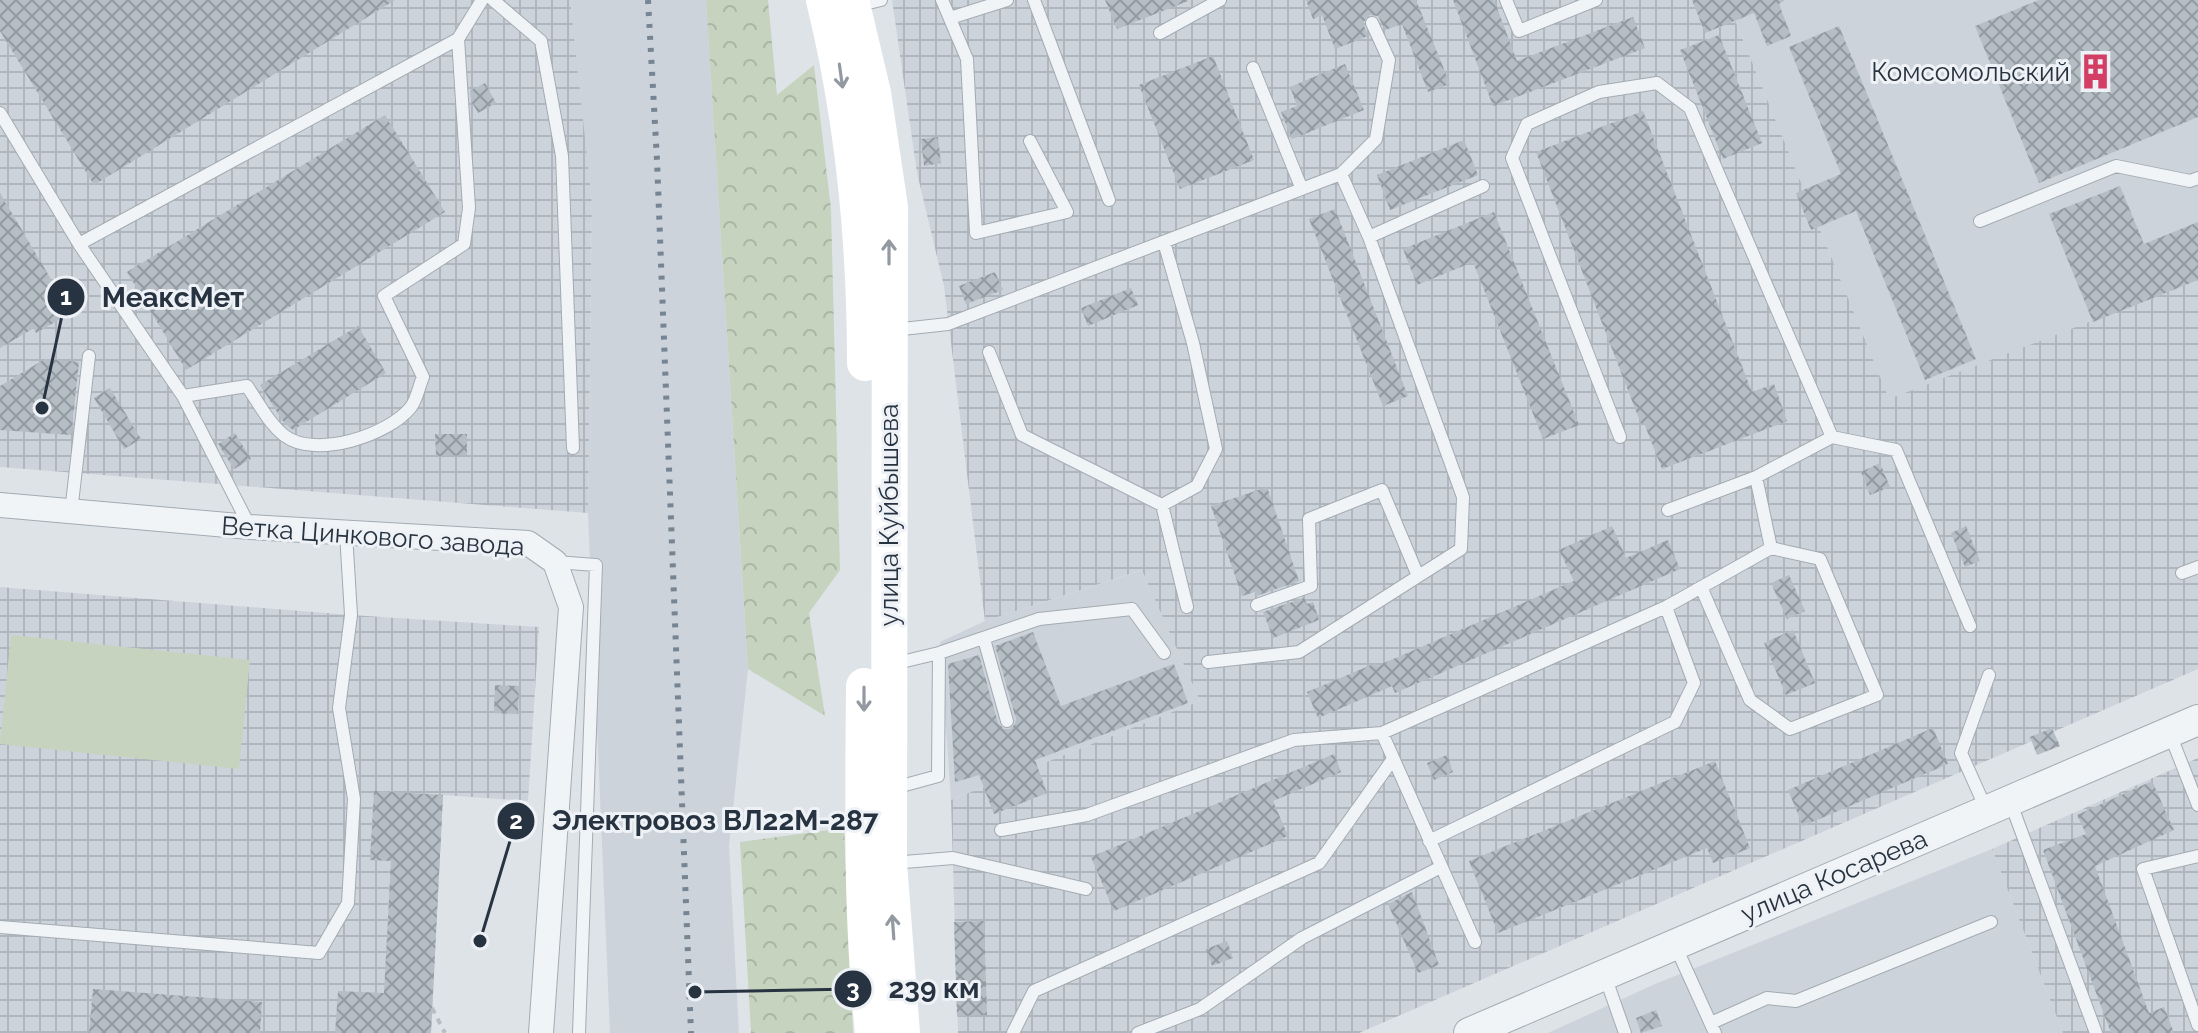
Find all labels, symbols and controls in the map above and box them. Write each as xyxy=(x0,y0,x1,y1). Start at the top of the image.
building icon: Комсомольский xyxy=(2077,53,2115,91)
place label: Комсомольский xyxy=(1871,57,2070,87)
one-way arrow xyxy=(834,63,849,88)
one-way arrow xyxy=(881,239,897,266)
callout: МеаксМет xyxy=(46,271,260,323)
text: МеаксМет xyxy=(102,281,244,314)
text: 1 xyxy=(60,282,72,311)
street label: улица Куйбышева xyxy=(874,404,904,626)
street label: Ветка Цинкового завода xyxy=(220,510,526,562)
one-way arrow xyxy=(856,685,872,712)
callout: Электровоз ВЛ22М-287 xyxy=(496,795,895,847)
text: Электровоз ВЛ22М-287 xyxy=(551,804,879,837)
text: 2 xyxy=(509,806,523,835)
street label: улица Косарева xyxy=(1736,823,1932,929)
one-way arrow xyxy=(886,914,901,941)
callout: 239 км xyxy=(833,963,996,1015)
text: 239 км xyxy=(888,972,980,1005)
text: 3 xyxy=(846,974,860,1003)

